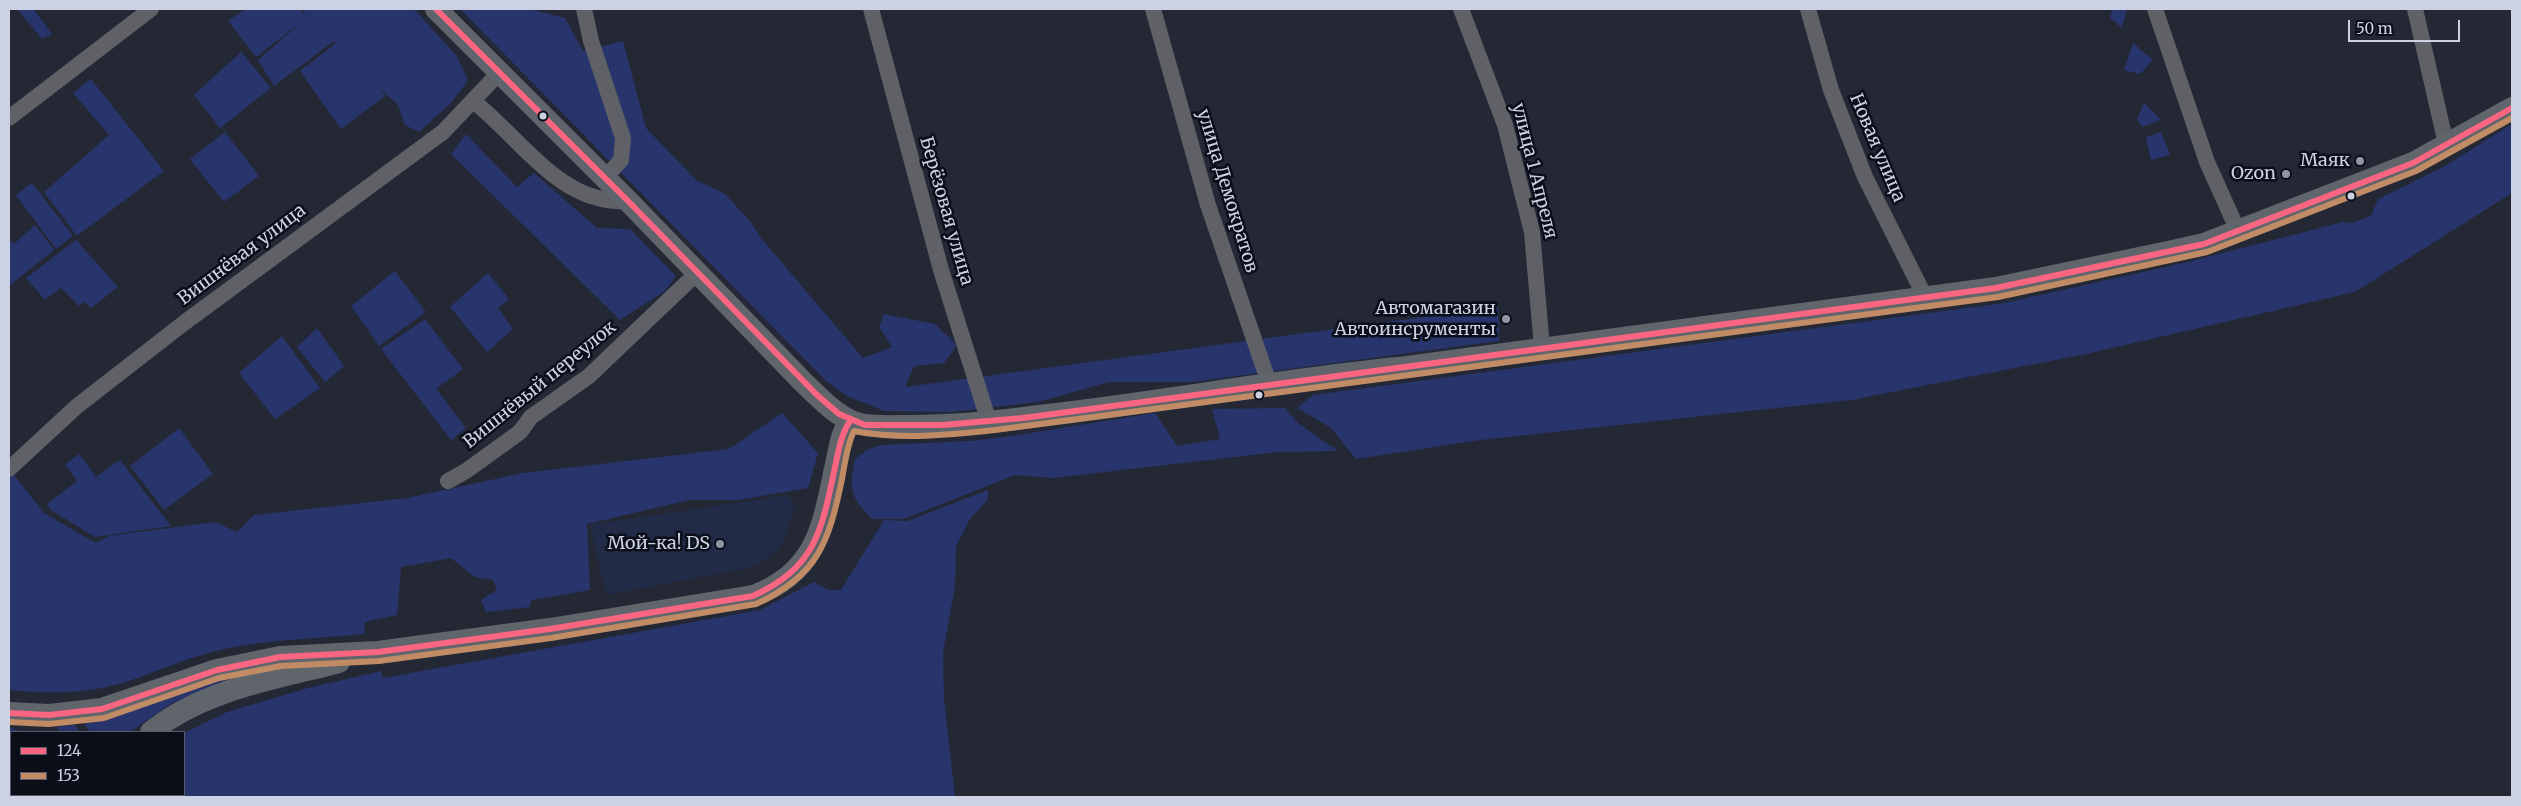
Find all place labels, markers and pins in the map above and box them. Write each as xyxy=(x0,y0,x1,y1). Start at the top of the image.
unlabelled marker xyxy=(538,111,548,121)
place label: Маяк xyxy=(2300,150,2350,172)
marker: Маяк xyxy=(2354,155,2366,167)
place label: Ozon xyxy=(2231,163,2276,185)
marker: Ozon xyxy=(2280,168,2292,180)
unlabelled marker xyxy=(2346,191,2356,201)
place label: Автомагазин Автоинсрументы xyxy=(1334,298,1496,340)
marker: Автомагазин Автоинсрументы xyxy=(1500,313,1512,325)
unlabelled marker xyxy=(1254,390,1264,400)
place label: Мой-ка! DS xyxy=(607,533,710,555)
marker: Мой-ка! DS xyxy=(714,538,726,550)

